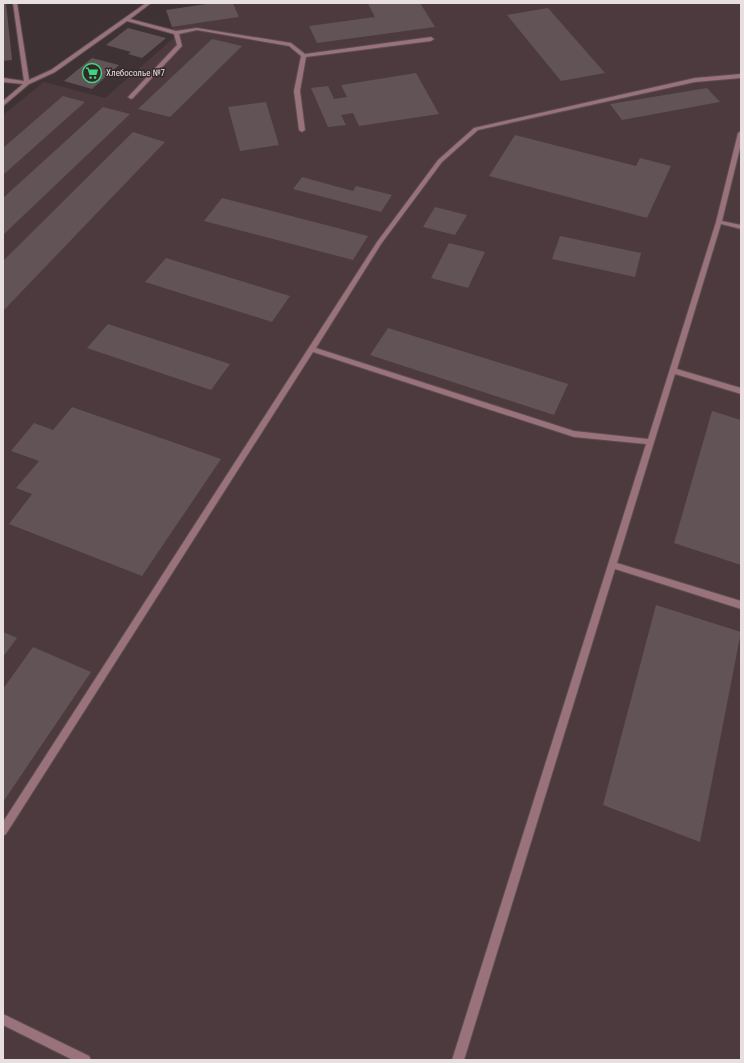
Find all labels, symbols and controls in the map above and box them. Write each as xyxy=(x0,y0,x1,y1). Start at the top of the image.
supermarket icon: Хлебосолье №7 xyxy=(81,62,103,84)
place label: Хлебосолье №7 xyxy=(106,68,165,78)

